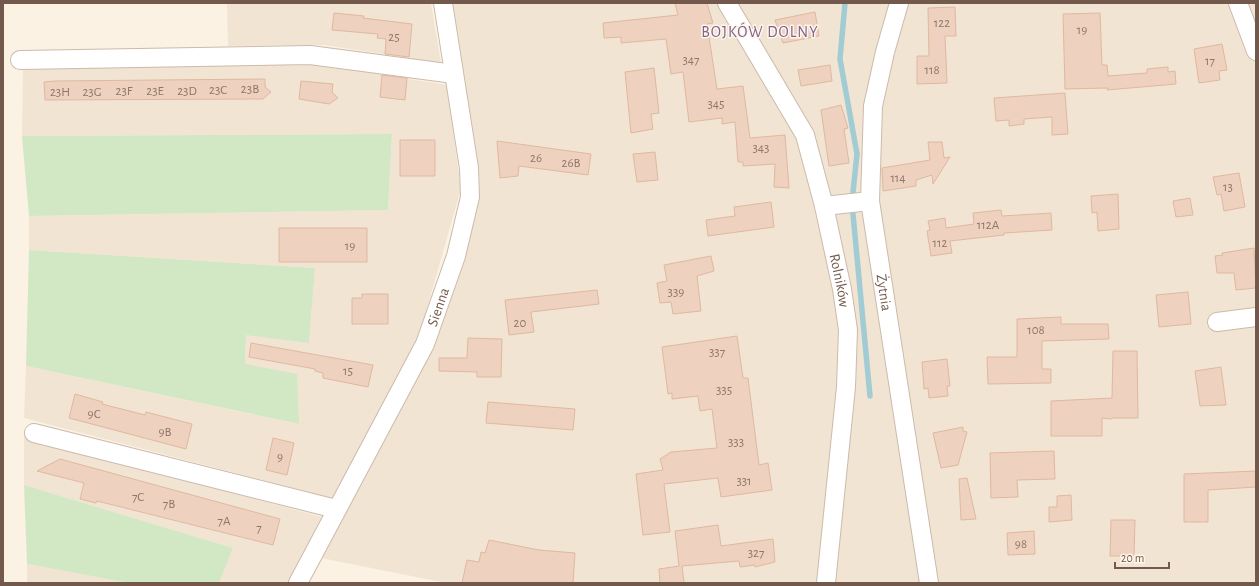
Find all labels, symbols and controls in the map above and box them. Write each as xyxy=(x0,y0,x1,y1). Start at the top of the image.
house number: 122 xyxy=(934,17,950,30)
district label: BOJKÓW DOLNY xyxy=(701,22,819,40)
house number: 19 xyxy=(1077,24,1087,37)
house number: 25 xyxy=(388,31,400,44)
house number: 347 xyxy=(682,54,700,67)
house number: 17 xyxy=(1205,55,1216,68)
house number: 118 xyxy=(924,64,940,77)
house number: 23B xyxy=(241,83,259,96)
house number: 23C xyxy=(209,84,227,97)
house number: 23F xyxy=(116,85,133,98)
house number: 23E xyxy=(146,85,164,98)
house number: 23D xyxy=(177,85,197,98)
house number: 23H xyxy=(50,86,70,99)
house number: 23G xyxy=(82,86,102,99)
house number: 345 xyxy=(707,98,725,111)
house number: 343 xyxy=(753,142,769,155)
house number: 26 xyxy=(530,152,542,165)
house number: 26B xyxy=(561,157,581,170)
house number: 114 xyxy=(890,172,906,185)
house number: 13 xyxy=(1223,181,1233,194)
house number: 112A xyxy=(977,219,1000,232)
house number: 112 xyxy=(933,237,948,250)
house number: 19 xyxy=(345,240,355,253)
street label: Rolników xyxy=(827,252,852,308)
street label: Żytnia xyxy=(873,273,894,312)
street label: Sienna xyxy=(425,286,452,328)
house number: 339 xyxy=(668,286,684,299)
house number: 20 xyxy=(514,317,527,330)
house number: 108 xyxy=(1027,324,1045,337)
house number: 337 xyxy=(709,346,726,359)
house number: 15 xyxy=(343,365,353,378)
house number: 335 xyxy=(716,384,732,397)
house number: 9C xyxy=(88,408,101,421)
house number: 9B xyxy=(158,426,172,439)
house number: 333 xyxy=(728,436,744,449)
house number: 9 xyxy=(277,451,283,464)
house number: 331 xyxy=(736,475,752,488)
house number: 7C xyxy=(132,491,144,504)
house number: 7B xyxy=(163,498,175,511)
house number: 7A xyxy=(218,515,231,528)
house number: 7 xyxy=(256,522,262,535)
house number: 98 xyxy=(1015,538,1027,551)
scale bar xyxy=(1115,544,1169,570)
house number: 327 xyxy=(748,547,765,560)
text: 20 m xyxy=(1121,552,1144,564)

